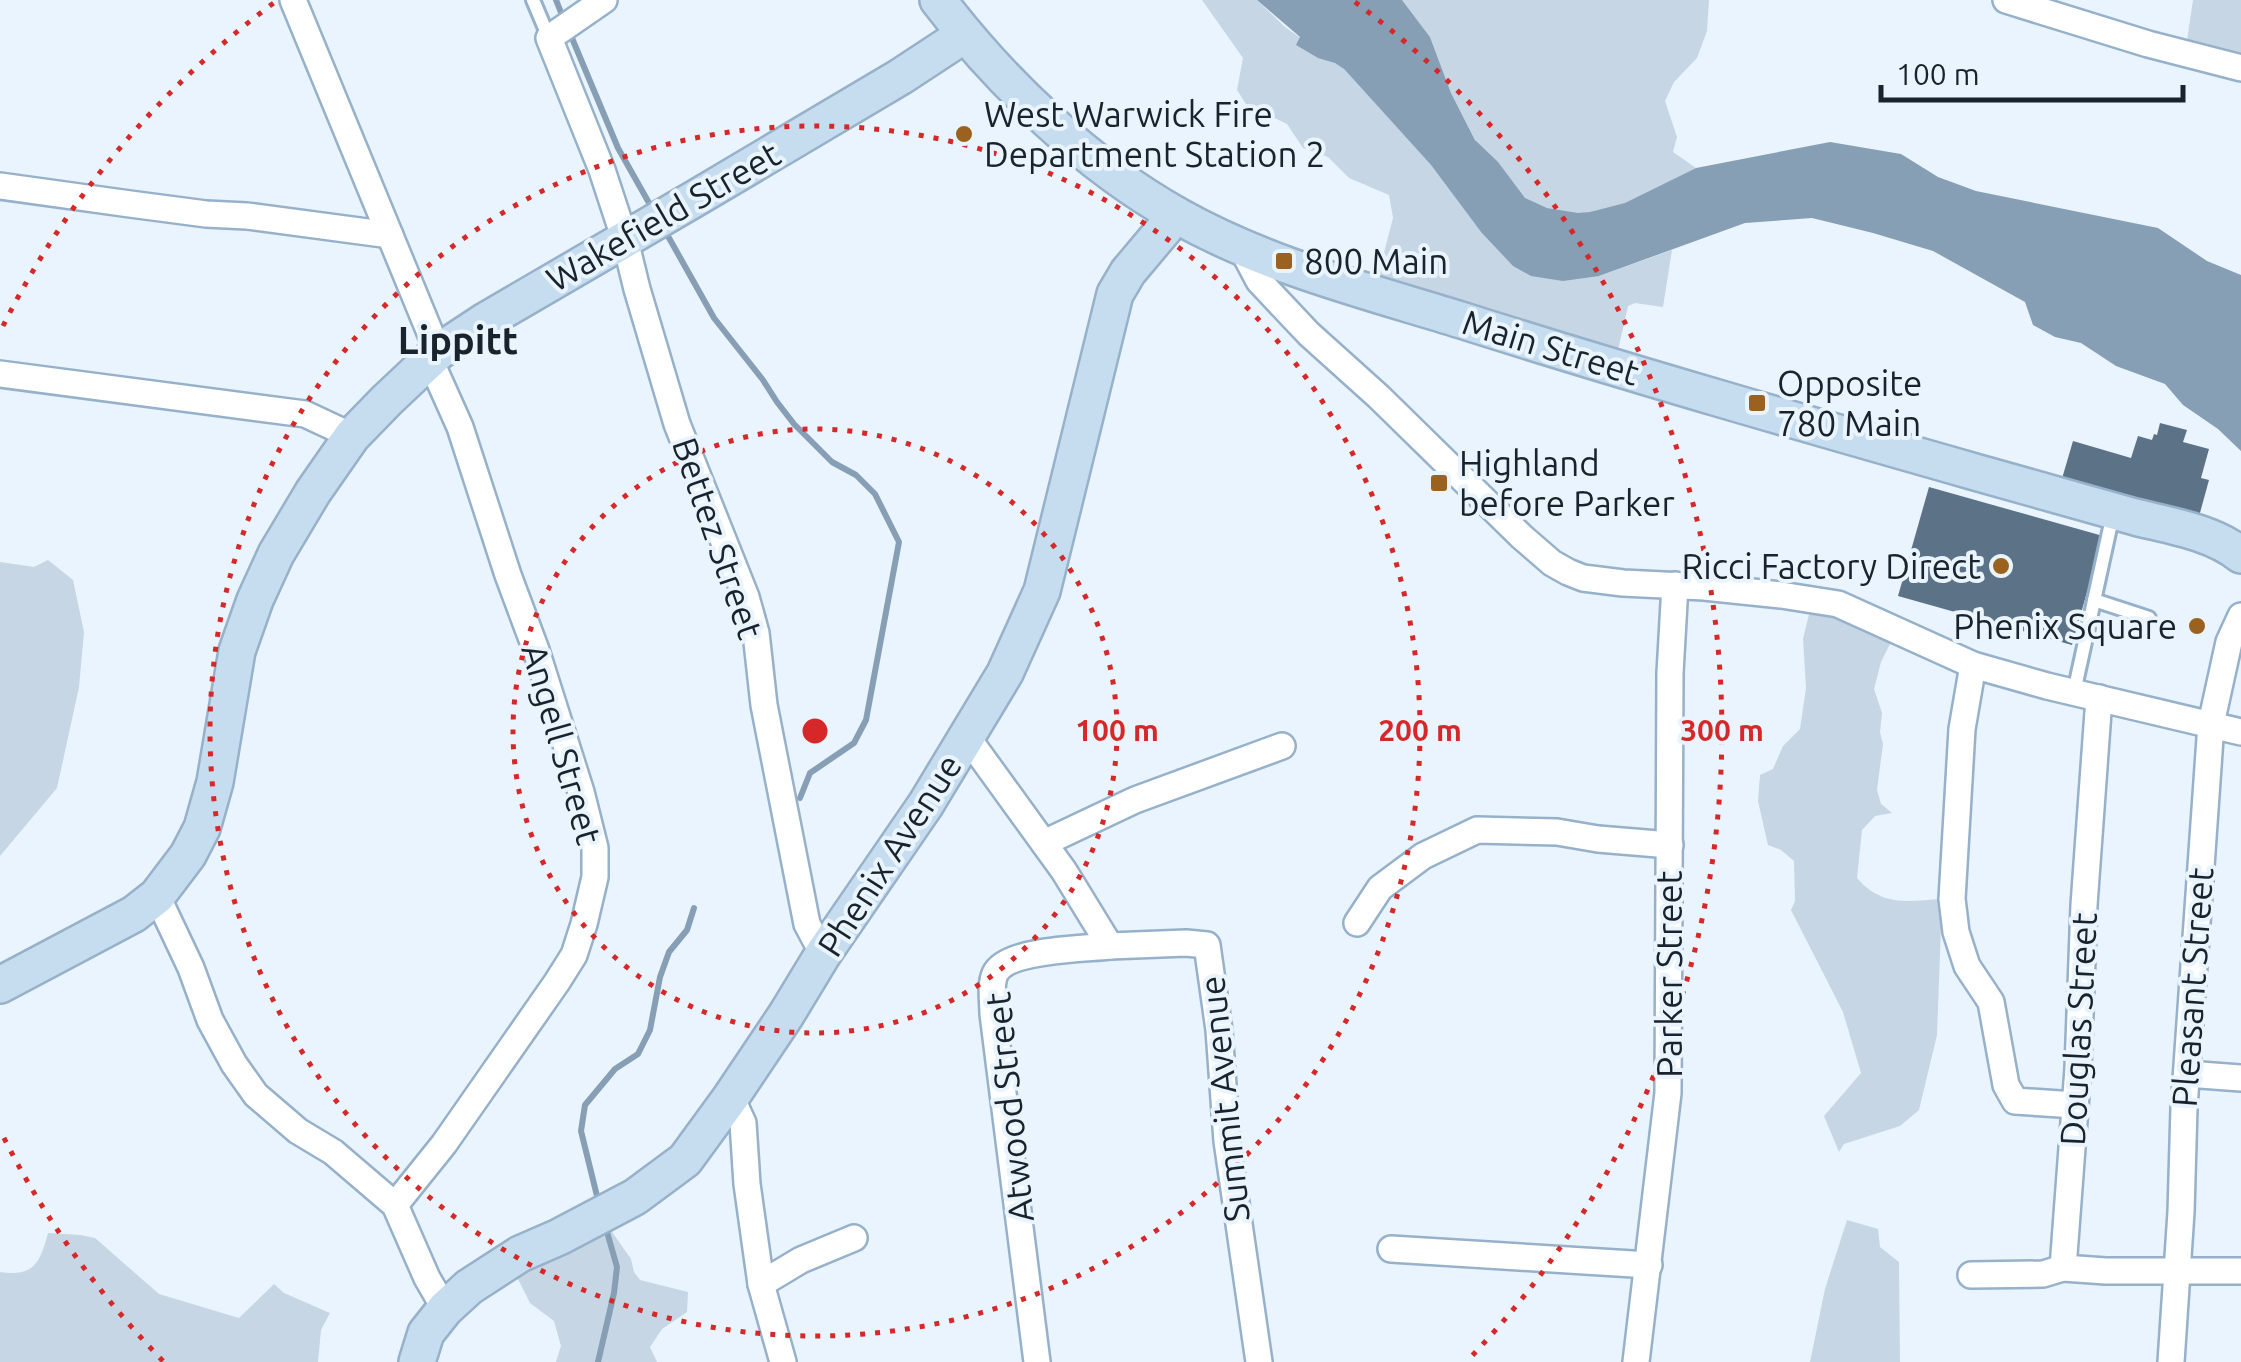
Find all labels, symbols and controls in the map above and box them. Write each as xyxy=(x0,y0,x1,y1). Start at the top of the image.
scale bar xyxy=(1881,40,2184,102)
text: 100 m xyxy=(1896,57,1980,91)
place label: West Warwick Fire Department Station 2 xyxy=(984,94,1325,174)
marker: West Warwick Fire Department Station 2 xyxy=(953,123,975,145)
street label: Wakefield Street xyxy=(539,133,787,299)
place label: 800 Main xyxy=(1304,241,1448,281)
marker: 800 Main xyxy=(1273,250,1295,272)
street label: Main Street xyxy=(1458,301,1644,393)
district label: Lippitt xyxy=(398,319,518,361)
place label: Opposite 780 Main xyxy=(1777,363,1922,443)
marker: Opposite 780 Main xyxy=(1746,392,1768,414)
street label: Bettez Street xyxy=(665,432,771,644)
place label: Highland before Parker xyxy=(1459,443,1675,523)
marker: Highland before Parker xyxy=(1428,472,1450,494)
place label: Ricci Factory Direct xyxy=(1681,546,1981,586)
marker: Ricci Factory Direct xyxy=(1990,555,2012,577)
place label: Phenix Square xyxy=(1953,606,2177,646)
marker: Phenix Square xyxy=(2186,615,2208,637)
street label: Angell Street xyxy=(514,639,610,849)
centre of rings xyxy=(797,713,833,749)
text: 100 m xyxy=(1075,713,1159,747)
text: 200 m xyxy=(1378,713,1462,747)
text: 300 m xyxy=(1680,713,1764,747)
street label: Phenix Avenue xyxy=(809,747,969,963)
street label: Pleasant Street xyxy=(2164,866,2220,1108)
street label: Parker Street xyxy=(1649,870,1689,1078)
street label: Douglas Street xyxy=(2052,911,2104,1147)
street label: Summit Avenue xyxy=(1191,974,1257,1224)
street label: Atwood Street xyxy=(977,990,1041,1224)

